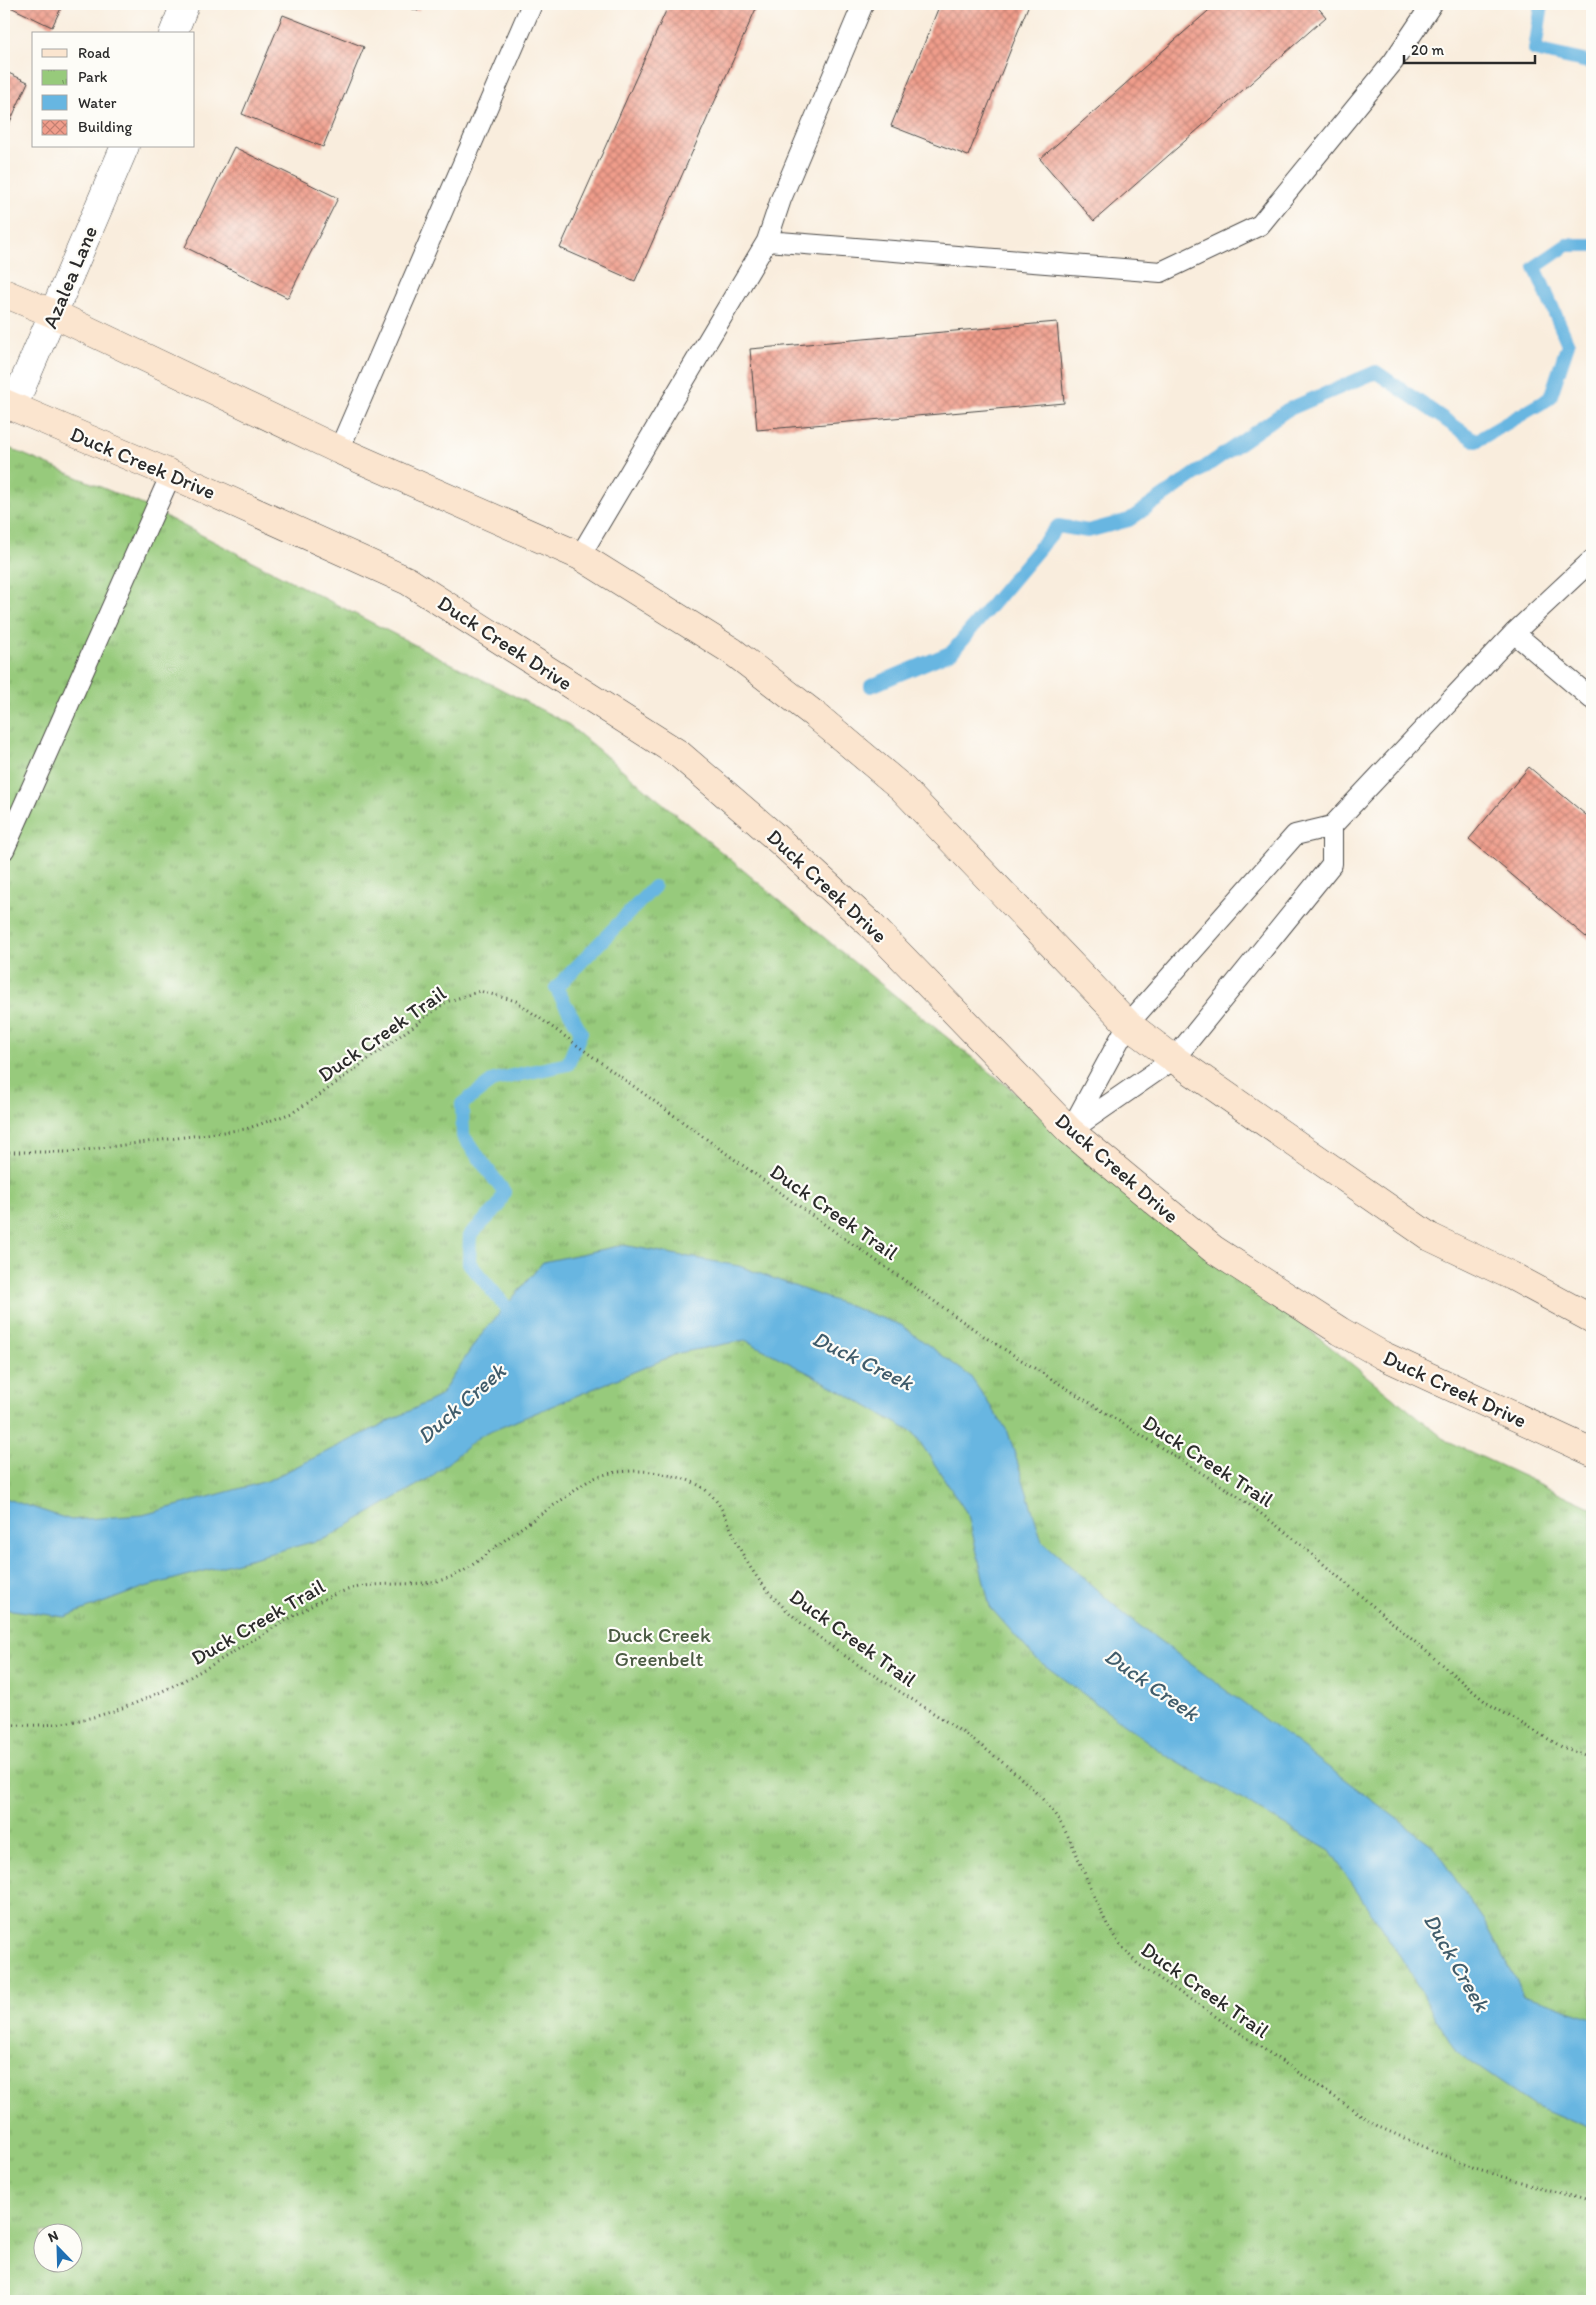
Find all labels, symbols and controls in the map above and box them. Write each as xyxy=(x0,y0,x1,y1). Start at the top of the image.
legend xyxy=(32,32,195,148)
scale bar xyxy=(1404,32,1535,64)
text: 20 m xyxy=(1411,41,1445,59)
text: Road xyxy=(78,44,111,62)
text: Park xyxy=(78,68,108,86)
text: Water xyxy=(78,94,117,112)
text: Building xyxy=(78,118,132,136)
street label: Azalea Lane xyxy=(37,222,102,332)
street label: Duck Creek Drive xyxy=(67,421,220,504)
street label: Duck Creek Drive xyxy=(433,590,577,695)
street label: Duck Creek Drive xyxy=(762,824,893,948)
street label: Duck Creek Trail xyxy=(313,980,450,1087)
street label: Duck Creek Drive xyxy=(1051,1107,1184,1228)
street label: Duck Creek Trail xyxy=(766,1158,903,1265)
water label: Duck Creek xyxy=(808,1325,919,1397)
street label: Duck Creek Drive xyxy=(1380,1344,1531,1433)
water label: Duck Creek xyxy=(412,1357,512,1449)
street label: Duck Creek Trail xyxy=(1138,1409,1278,1512)
street label: Duck Creek Trail xyxy=(186,1573,329,1670)
street label: Duck Creek Trail xyxy=(785,1583,921,1692)
park label: Duck Creek Greenbelt xyxy=(607,1622,711,1671)
water label: Duck Creek xyxy=(1100,1642,1205,1728)
water label: Duck Creek xyxy=(1418,1909,1496,2017)
street label: Duck Creek Trail xyxy=(1137,1936,1274,2043)
north arrow xyxy=(32,2222,82,2272)
text: N xyxy=(45,2227,61,2246)

